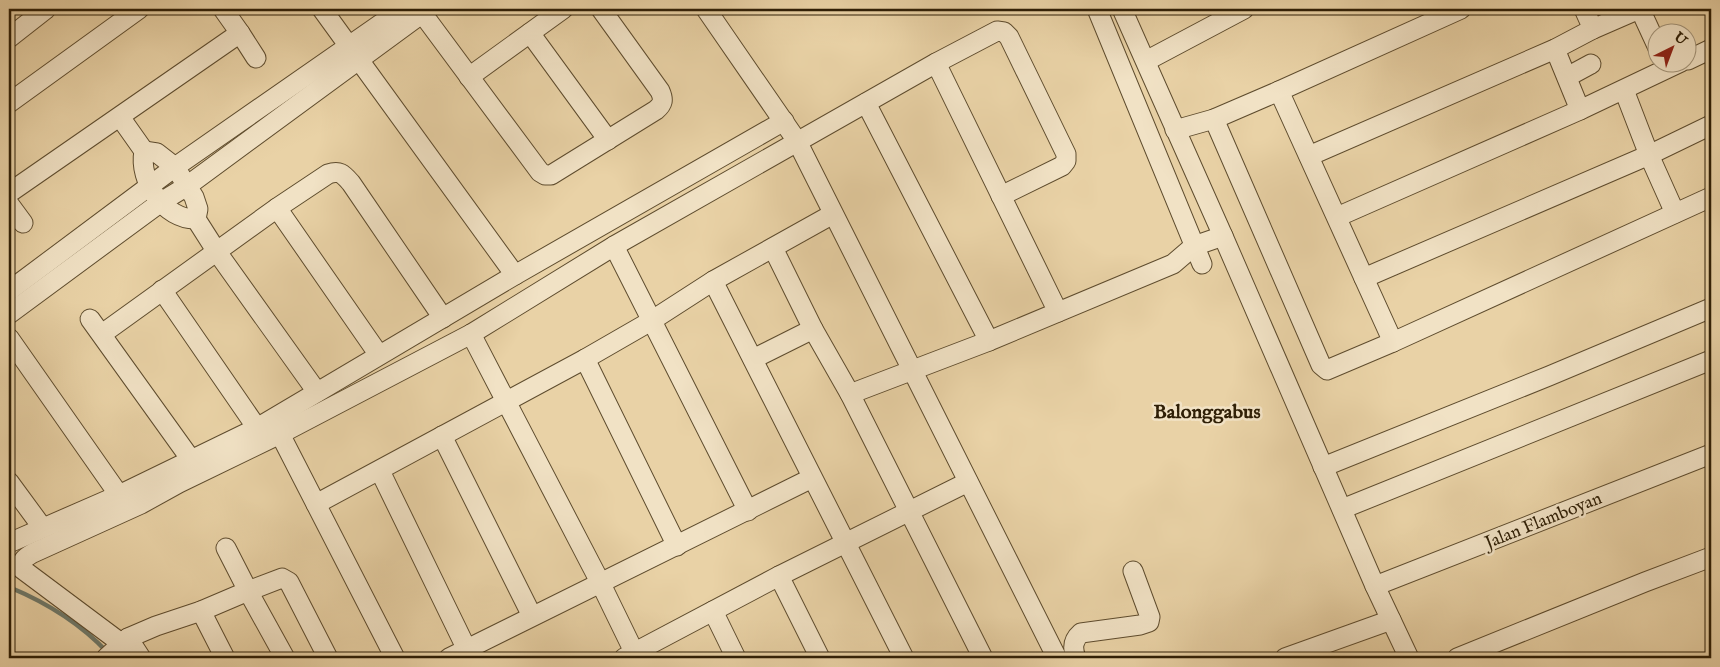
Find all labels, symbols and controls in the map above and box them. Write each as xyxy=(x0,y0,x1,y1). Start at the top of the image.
north arrow xyxy=(1648,22,1698,72)
text: U xyxy=(1669,28,1691,51)
district label: Balonggabus xyxy=(1154,400,1260,425)
street label: Jalan Flamboyan xyxy=(1480,487,1606,556)

